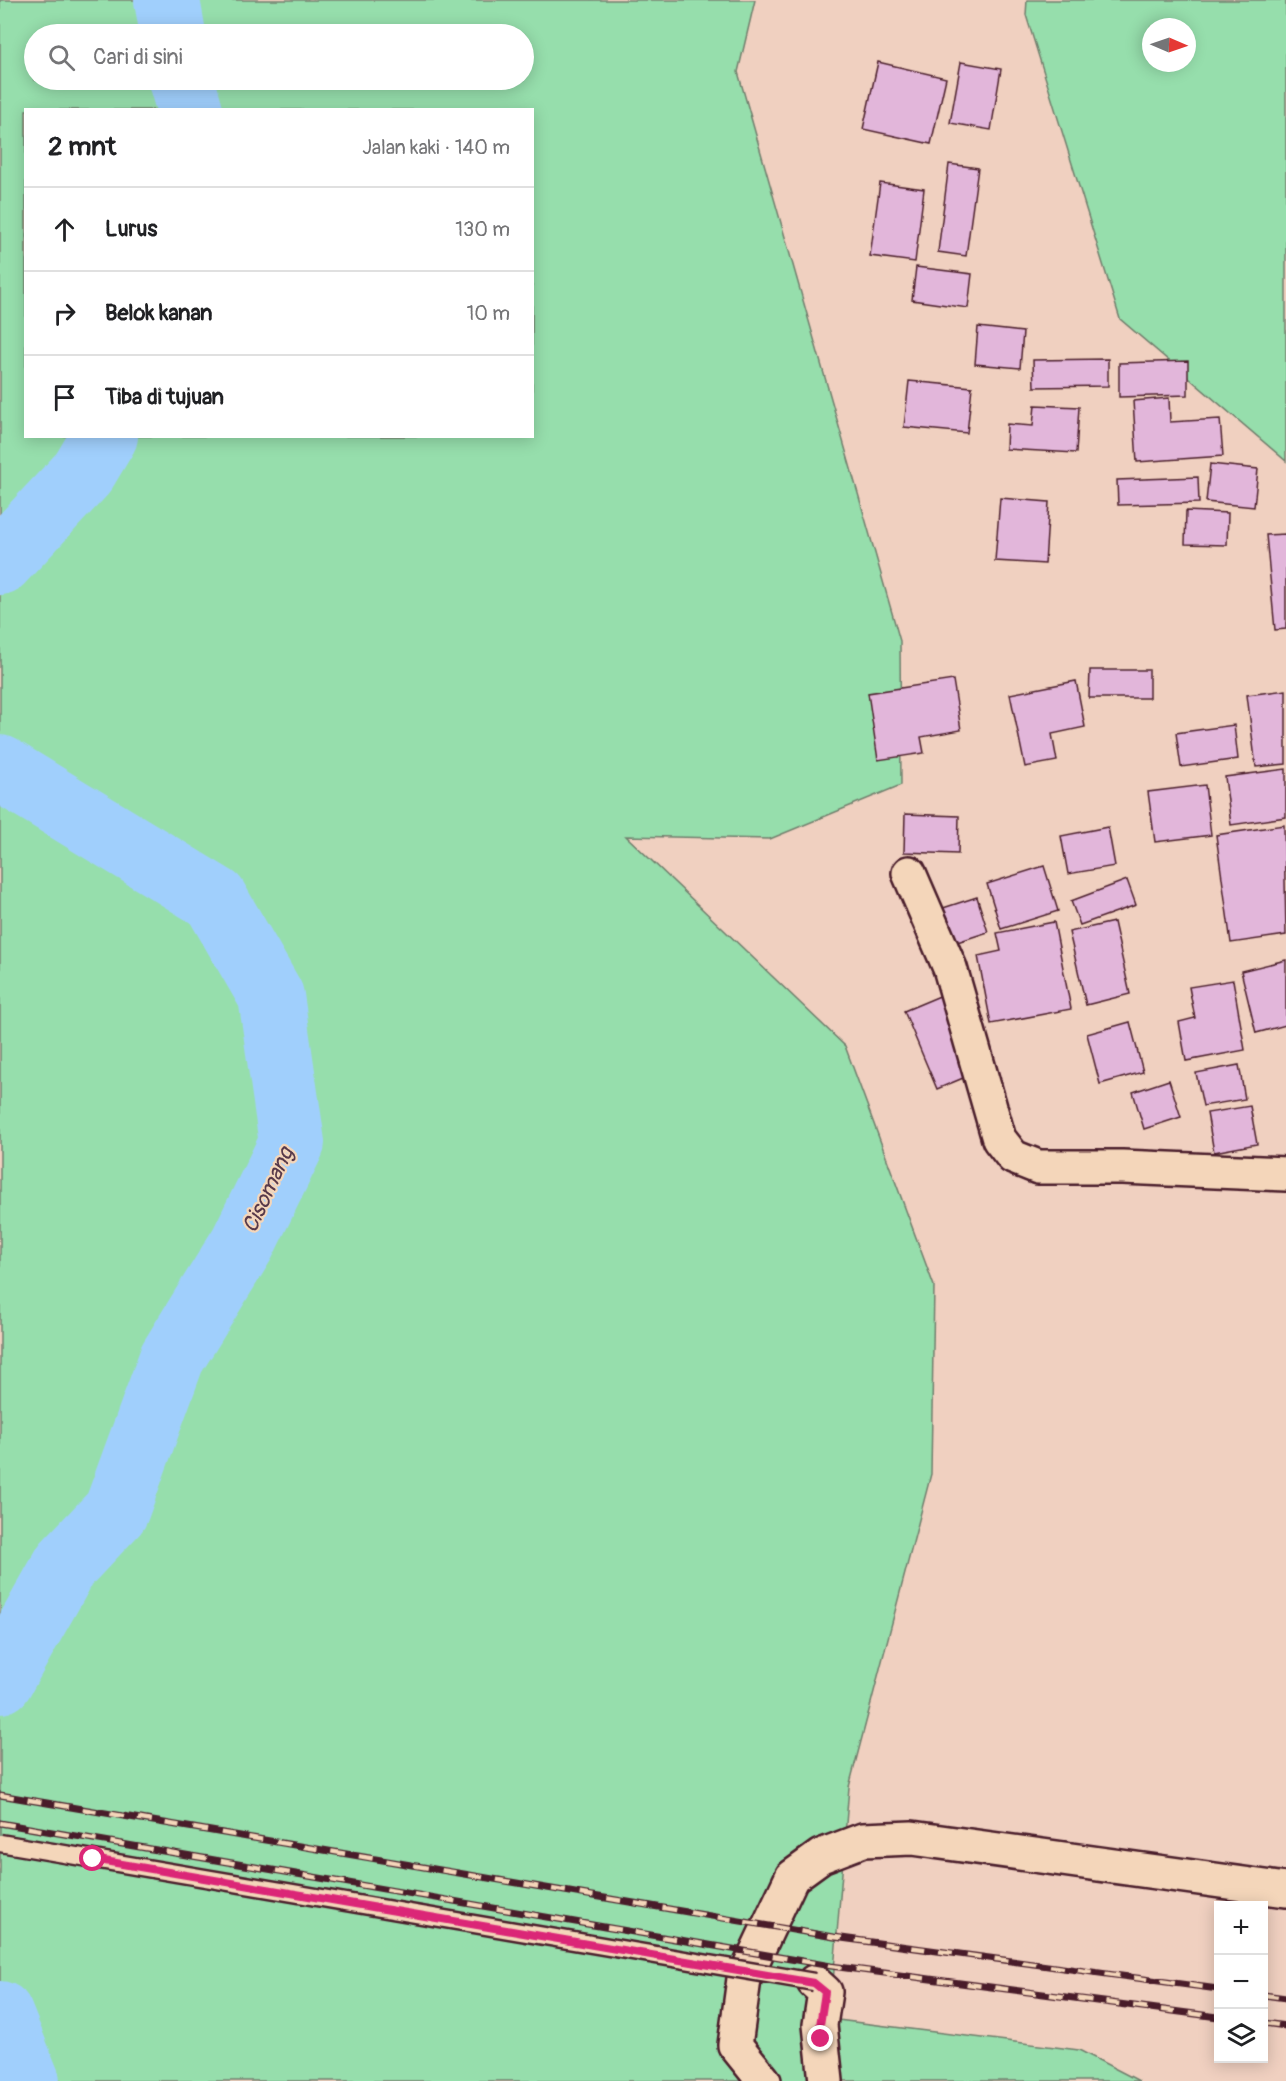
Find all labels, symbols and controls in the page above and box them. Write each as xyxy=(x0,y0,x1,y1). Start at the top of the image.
north arrow xyxy=(1142,18,1196,72)
search box xyxy=(24,24,534,90)
icon: search xyxy=(45,41,78,74)
text: Cari di sini xyxy=(93,43,183,71)
text: 2 mnt xyxy=(48,131,116,163)
text: Jalan kaki · 140 m xyxy=(362,135,510,160)
icon: ahead xyxy=(48,213,81,246)
text: Lurus xyxy=(105,215,157,243)
text: 130 m xyxy=(455,217,510,242)
icon: right xyxy=(48,297,81,330)
text: Belok kanan xyxy=(105,299,213,327)
text: 10 m xyxy=(466,301,510,326)
icon: arrive xyxy=(48,381,81,414)
text: Tiba di tujuan xyxy=(105,383,224,411)
water label: Cisomang xyxy=(236,1141,301,1237)
route start xyxy=(79,1845,105,1871)
map controls xyxy=(1214,1901,1268,2063)
button: + xyxy=(1214,1901,1268,1955)
button: − xyxy=(1214,1955,1268,2009)
button: layers xyxy=(1214,2009,1268,2063)
route end xyxy=(807,2025,833,2051)

